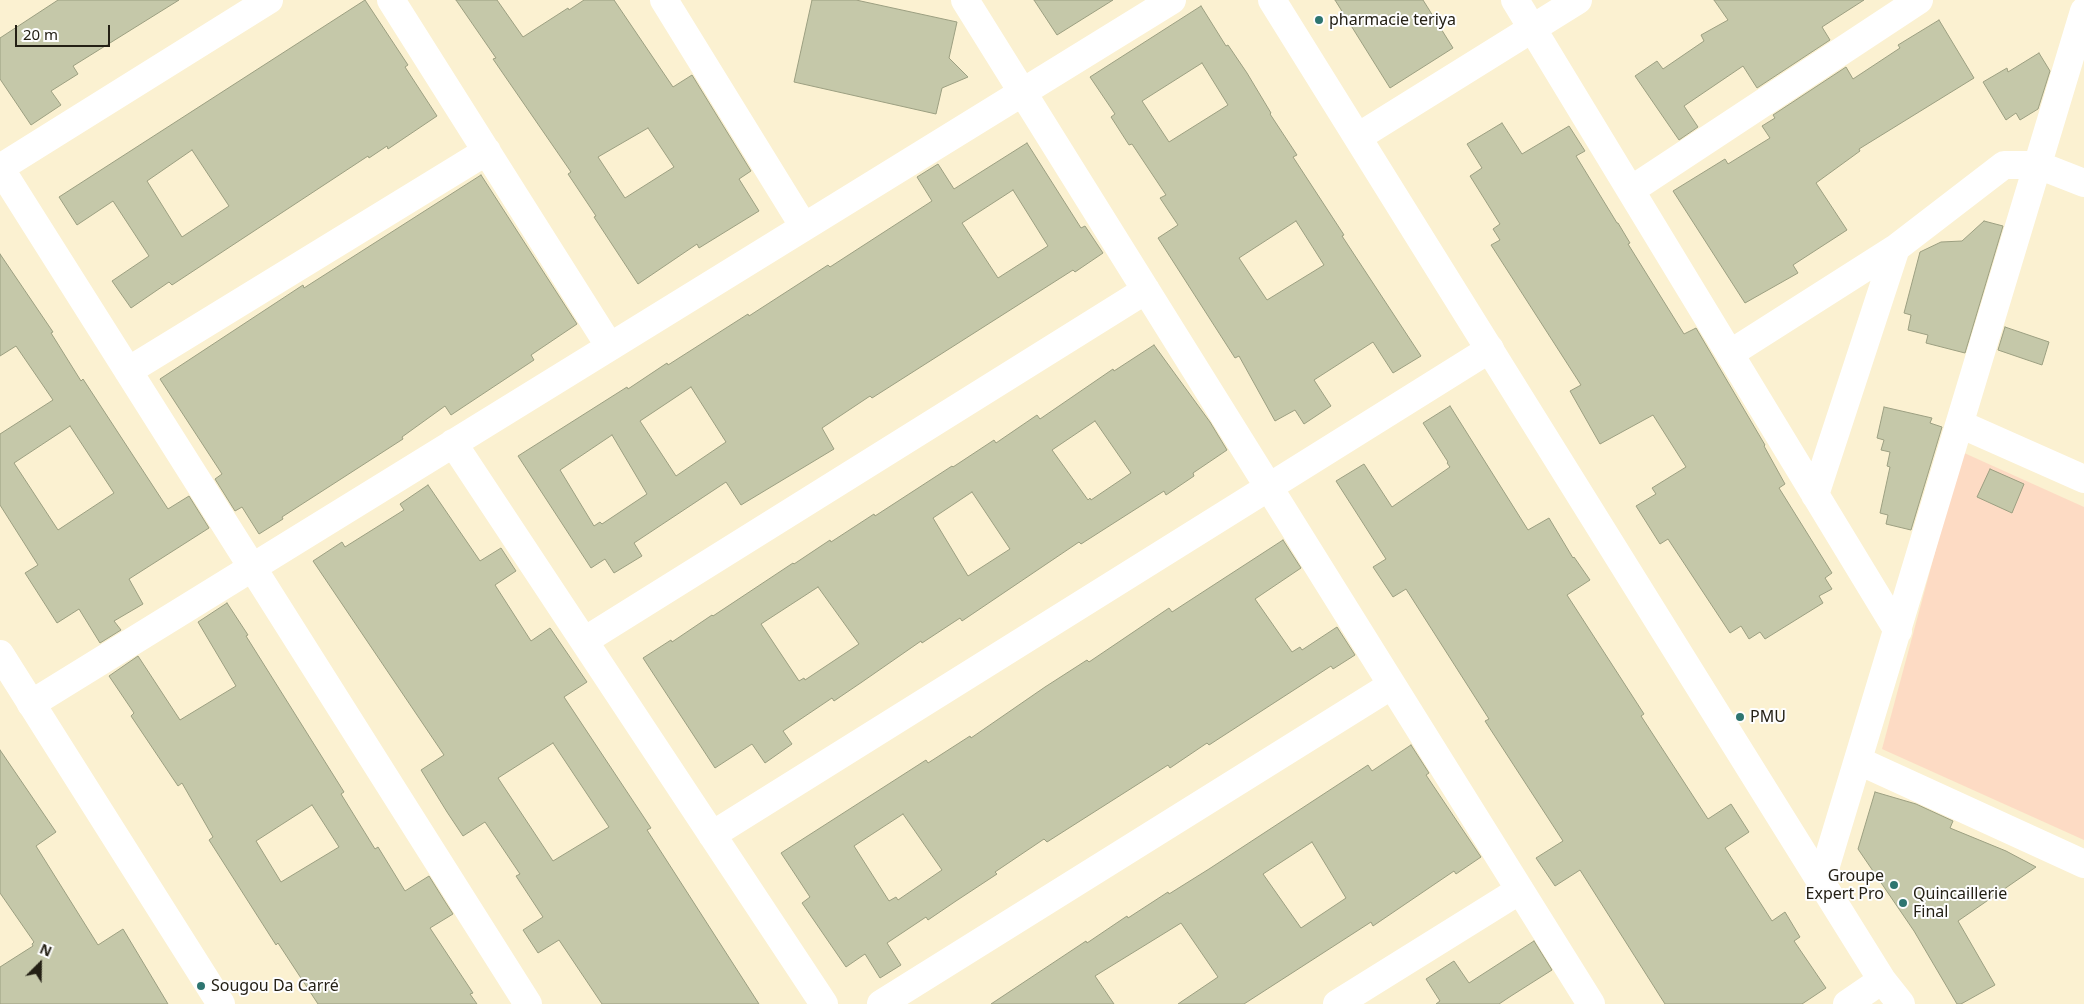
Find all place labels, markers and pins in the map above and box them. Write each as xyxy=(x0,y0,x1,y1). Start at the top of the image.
place label: pharmacie teriya xyxy=(1329,10,1456,30)
marker: pharmacie teriya xyxy=(1313,14,1325,26)
place label: PMU xyxy=(1750,707,1786,727)
marker: PMU xyxy=(1734,711,1746,723)
place label: Groupe Expert Pro xyxy=(1806,866,1884,904)
marker: Groupe Expert Pro xyxy=(1888,879,1900,891)
place label: Quincaillerie Final xyxy=(1913,884,2007,922)
marker: Quincaillerie Final xyxy=(1897,897,1909,909)
place label: Sougou Da Carré xyxy=(211,976,339,996)
marker: Sougou Da Carré xyxy=(195,980,207,992)

